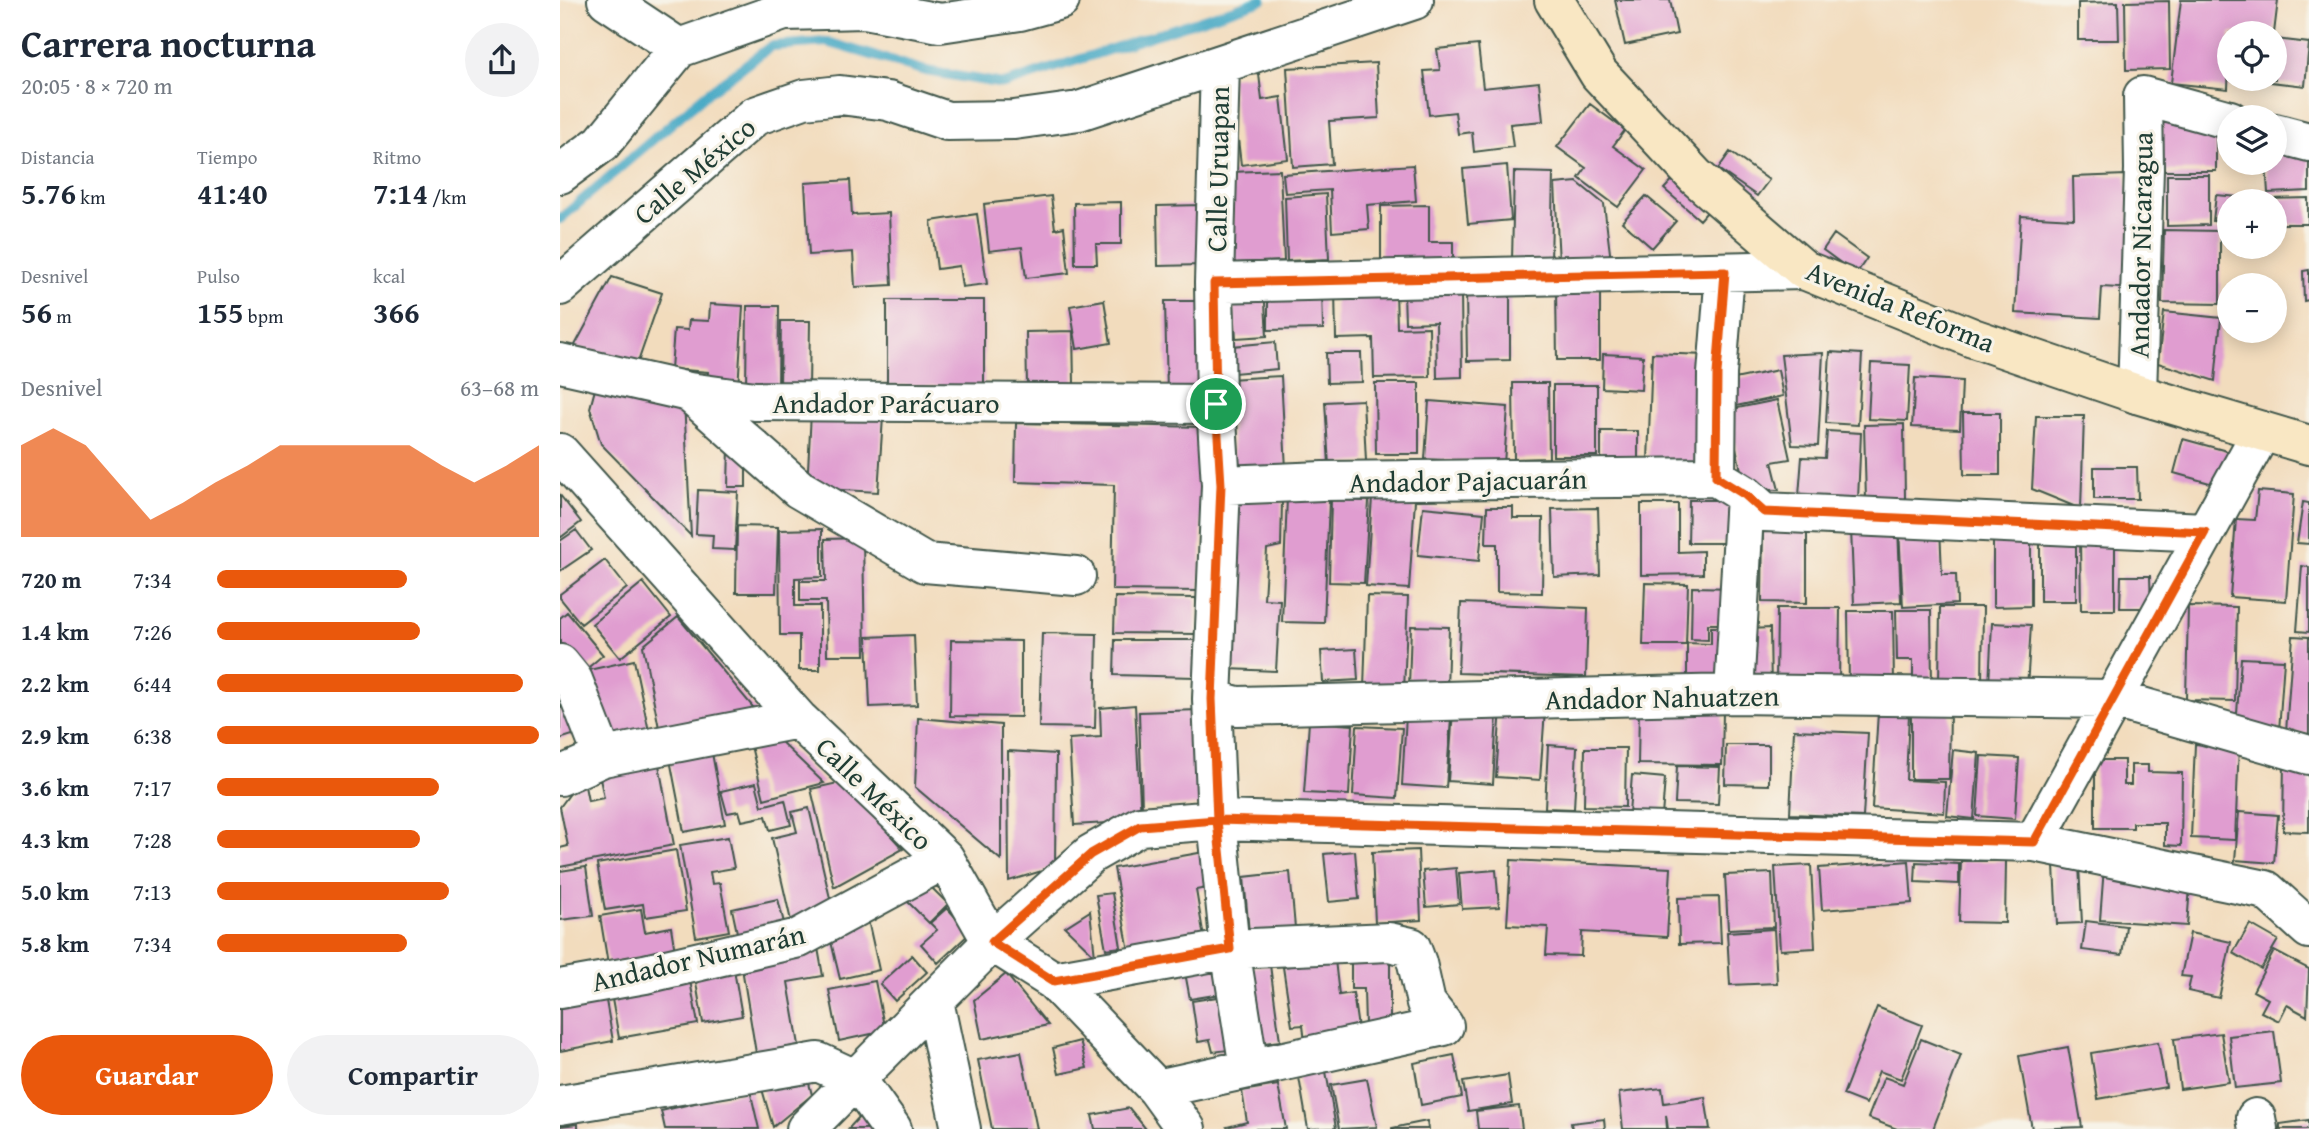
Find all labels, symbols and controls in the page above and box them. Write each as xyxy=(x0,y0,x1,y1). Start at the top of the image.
text: Carrera nocturna xyxy=(21,15,316,71)
map controls xyxy=(2217,21,2287,343)
button: locate xyxy=(2217,21,2287,91)
button: share xyxy=(465,23,539,97)
text: 20:05 · 8 × 720 m xyxy=(21,69,173,102)
street label: Calle Uruapan xyxy=(1195,85,1239,252)
button: layers xyxy=(2217,105,2287,175)
street label: Calle México xyxy=(624,107,764,233)
street label: Andador Nicaragua xyxy=(2118,131,2162,359)
text: Distancia xyxy=(21,143,95,171)
text: Tiempo xyxy=(197,143,257,171)
text: Ritmo xyxy=(373,143,421,171)
text: 5.76 xyxy=(21,171,76,215)
text: 41:40 xyxy=(197,171,268,215)
text: 7:14 xyxy=(373,171,428,215)
text: km xyxy=(76,183,105,211)
text: /km xyxy=(428,183,466,211)
button: + xyxy=(2217,189,2287,259)
street label: Avenida Reforma xyxy=(1801,250,2002,363)
text: Desnivel xyxy=(21,262,88,290)
text: Pulso xyxy=(197,262,240,290)
text: kcal xyxy=(373,262,405,290)
button: − xyxy=(2217,273,2287,343)
text: 56 xyxy=(21,290,52,334)
text: 155 xyxy=(197,290,244,334)
text: 366 xyxy=(373,290,420,334)
text: m xyxy=(52,302,72,330)
text: bpm xyxy=(244,302,283,330)
text: Desnivel xyxy=(21,371,102,404)
text: 63–68 m xyxy=(460,371,539,404)
pin xyxy=(1186,374,1246,434)
street label: Andador Parácuaro xyxy=(772,382,1000,423)
icon: arrive xyxy=(1197,385,1235,423)
street label: Andador Pajacuarán xyxy=(1349,457,1588,503)
text: 720 m xyxy=(21,563,82,596)
text: 7:34 xyxy=(133,563,172,596)
text: 1.4 km xyxy=(21,615,89,648)
text: 7:26 xyxy=(133,615,172,648)
text: 2.2 km xyxy=(21,667,89,700)
text: 6:44 xyxy=(133,667,172,700)
street label: Andador Nahuatzen xyxy=(1544,674,1780,720)
text: 2.9 km xyxy=(21,719,89,752)
text: 6:38 xyxy=(133,719,172,752)
street label: Calle México xyxy=(807,727,943,859)
text: 3.6 km xyxy=(21,771,89,804)
text: 7:17 xyxy=(133,771,172,804)
text: 4.3 km xyxy=(21,823,89,856)
text: 7:28 xyxy=(133,823,172,856)
text: 5.0 km xyxy=(21,875,89,908)
text: 7:13 xyxy=(133,875,172,908)
street label: Andador Numarán xyxy=(587,912,809,1001)
text: 5.8 km xyxy=(21,927,89,960)
text: 7:34 xyxy=(133,927,172,960)
button: Guardar xyxy=(21,1035,273,1115)
button: Compartir xyxy=(287,1035,539,1115)

